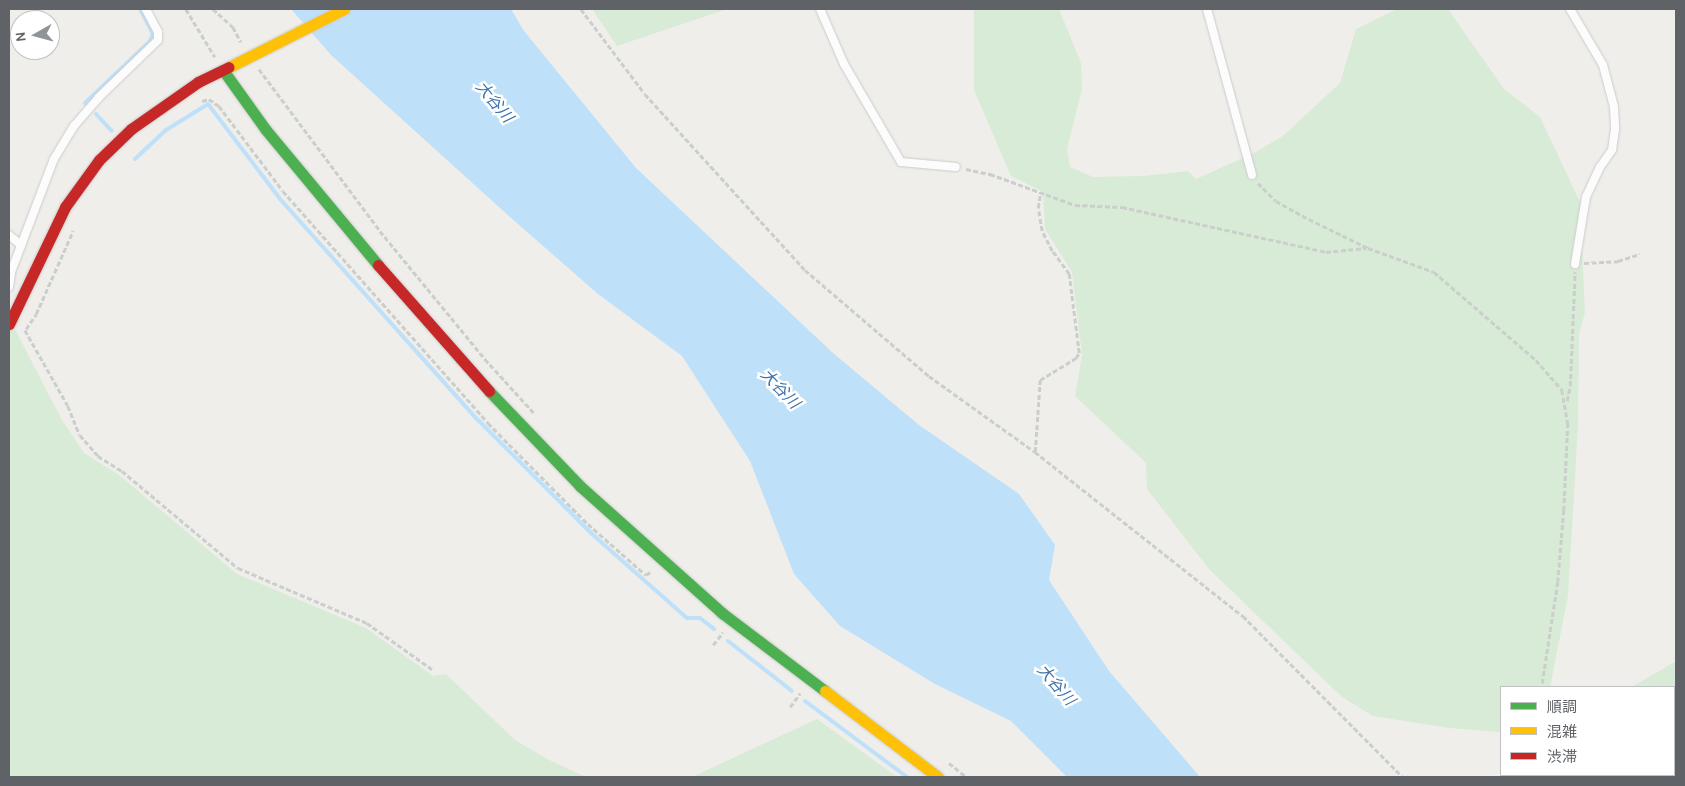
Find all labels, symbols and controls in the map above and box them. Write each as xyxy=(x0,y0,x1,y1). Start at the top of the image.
north arrow xyxy=(10,10,60,60)
text: N xyxy=(12,31,30,43)
water label: 大谷川 xyxy=(471,77,517,127)
water label: 大谷川 xyxy=(756,365,804,413)
water label: 大谷川 xyxy=(1033,661,1079,709)
legend xyxy=(1500,686,1675,776)
text: 順調 xyxy=(1547,698,1577,716)
text: 混雑 xyxy=(1547,723,1577,741)
text: 渋滞 xyxy=(1547,748,1577,766)

